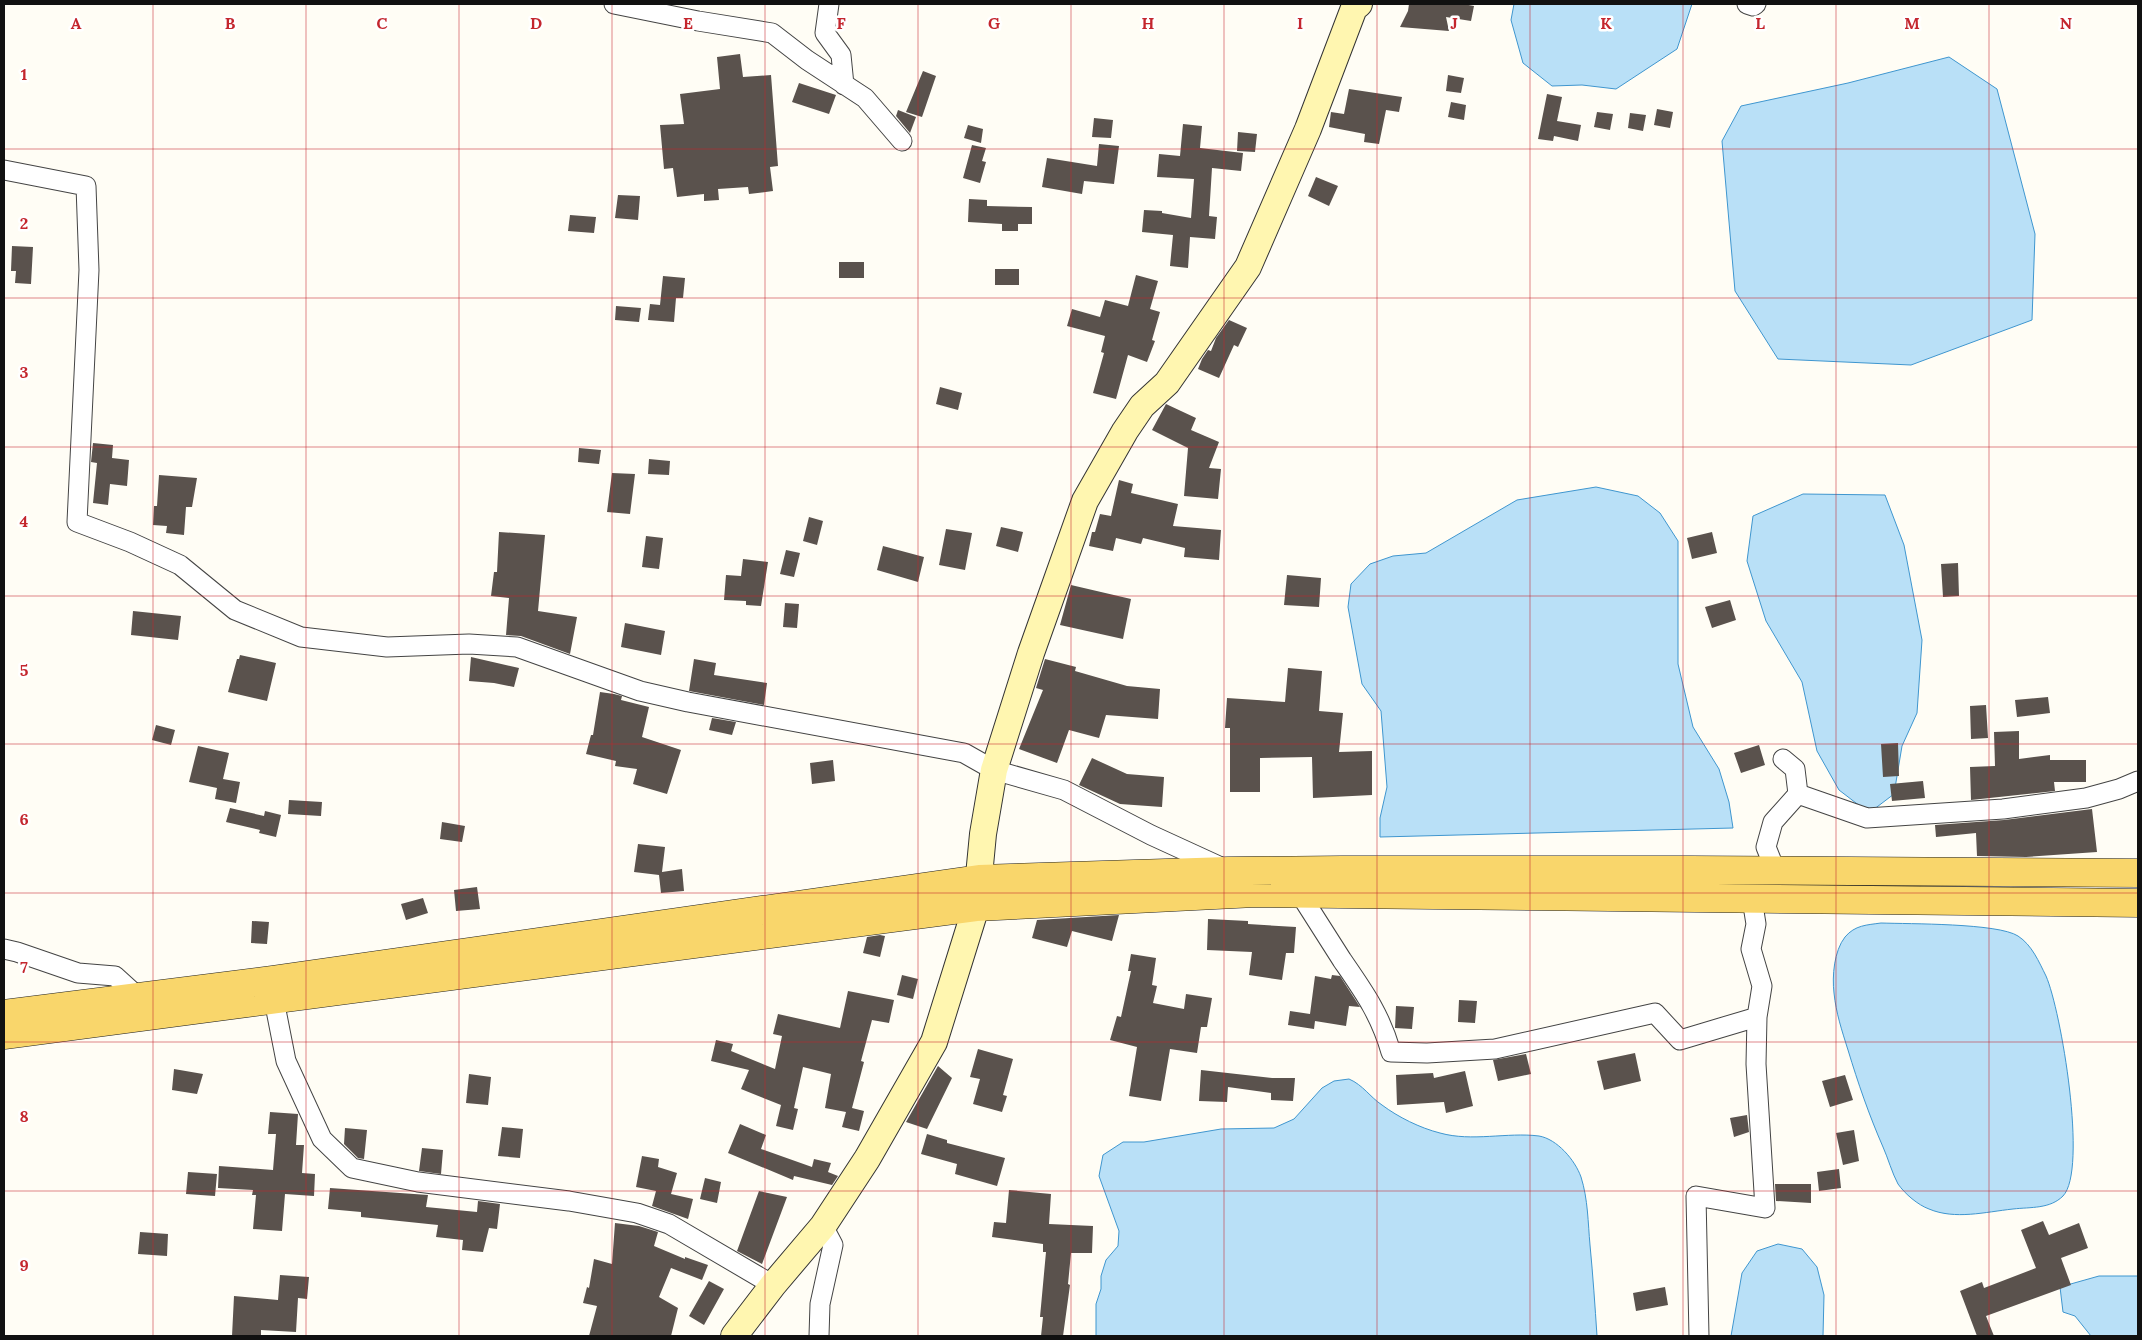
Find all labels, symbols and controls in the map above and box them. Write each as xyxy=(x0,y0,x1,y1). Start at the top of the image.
text: A xyxy=(71,13,82,33)
text: B xyxy=(225,13,236,33)
text: C xyxy=(376,13,388,33)
text: D xyxy=(530,13,542,33)
text: E xyxy=(683,13,693,33)
text: F xyxy=(836,13,846,33)
text: G xyxy=(988,13,1000,33)
text: H xyxy=(1142,13,1155,33)
text: I xyxy=(1297,13,1303,33)
text: J xyxy=(1450,13,1458,33)
text: K xyxy=(1600,13,1612,33)
text: L xyxy=(1755,13,1765,33)
text: M xyxy=(1904,13,1920,33)
text: N xyxy=(2060,13,2072,33)
text: 1 xyxy=(21,64,27,84)
text: 2 xyxy=(20,213,28,233)
text: 3 xyxy=(20,362,29,382)
text: 4 xyxy=(20,511,29,531)
text: 5 xyxy=(20,660,29,680)
text: 6 xyxy=(19,809,29,829)
text: 7 xyxy=(20,957,28,977)
text: 8 xyxy=(19,1106,29,1126)
text: 9 xyxy=(19,1255,29,1275)

